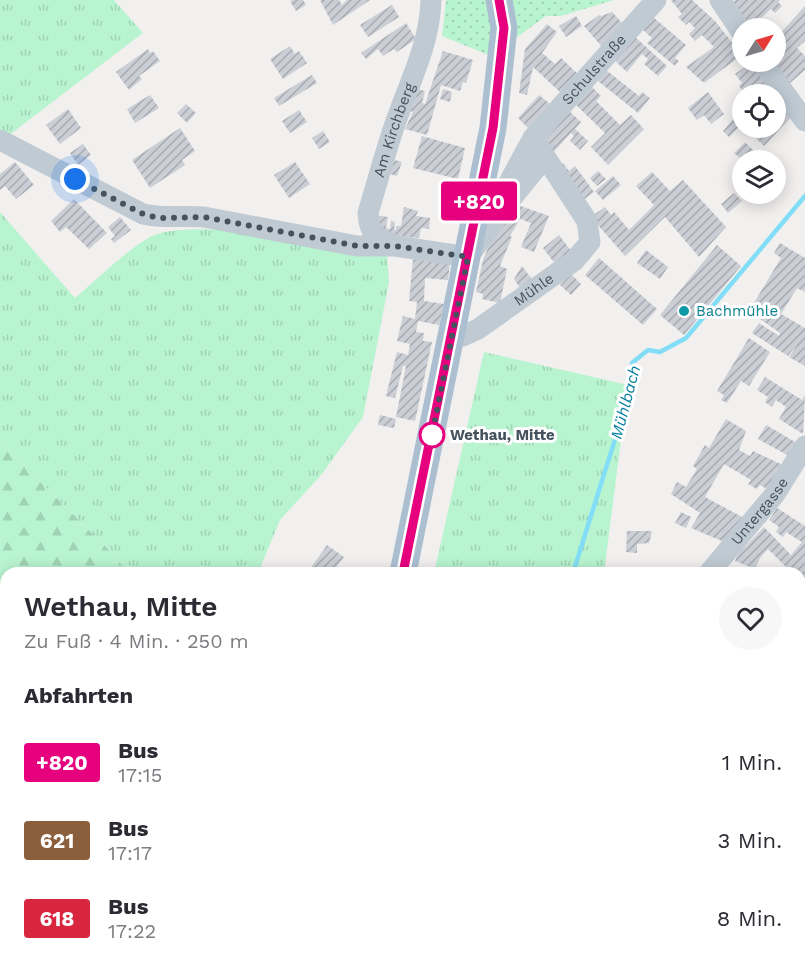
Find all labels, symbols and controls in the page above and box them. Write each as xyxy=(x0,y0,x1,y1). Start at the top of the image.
north arrow xyxy=(732,18,786,72)
map controls xyxy=(732,18,786,204)
street label: Schulstraße xyxy=(558,31,630,108)
street label: Am Kirchberg xyxy=(370,80,419,179)
button: locate xyxy=(732,84,786,138)
button: layers xyxy=(732,150,786,204)
your location xyxy=(60,164,90,194)
line badge: +820 xyxy=(437,182,521,220)
text: +820 xyxy=(453,189,505,214)
street label: Mühle xyxy=(510,269,557,310)
place label: Bachmühle xyxy=(696,302,778,320)
marker: Bachmühle xyxy=(677,304,691,318)
water label: Mühlbach xyxy=(607,363,644,441)
marker: Wethau, Mitte xyxy=(419,422,445,448)
place label: Wethau, Mitte xyxy=(450,426,555,444)
street label: Untergasse xyxy=(727,474,792,549)
button: heart xyxy=(719,587,782,650)
text: Wethau, Mitte xyxy=(24,590,217,623)
text: Zu Fuß · 4 Min. · 250 m xyxy=(24,629,249,653)
text: Abfahrten xyxy=(24,683,133,708)
text: Bus xyxy=(118,738,158,763)
text: +820 xyxy=(36,750,88,775)
text: 1 Min. xyxy=(722,750,782,775)
text: 17:15 xyxy=(118,763,162,787)
text: Bus xyxy=(108,816,148,841)
text: 621 xyxy=(40,828,74,853)
text: 3 Min. xyxy=(718,828,782,853)
text: 17:17 xyxy=(108,841,152,865)
text: Bus xyxy=(108,894,148,919)
text: 618 xyxy=(40,906,74,931)
text: 8 Min. xyxy=(717,906,782,931)
text: 17:22 xyxy=(108,919,156,943)

